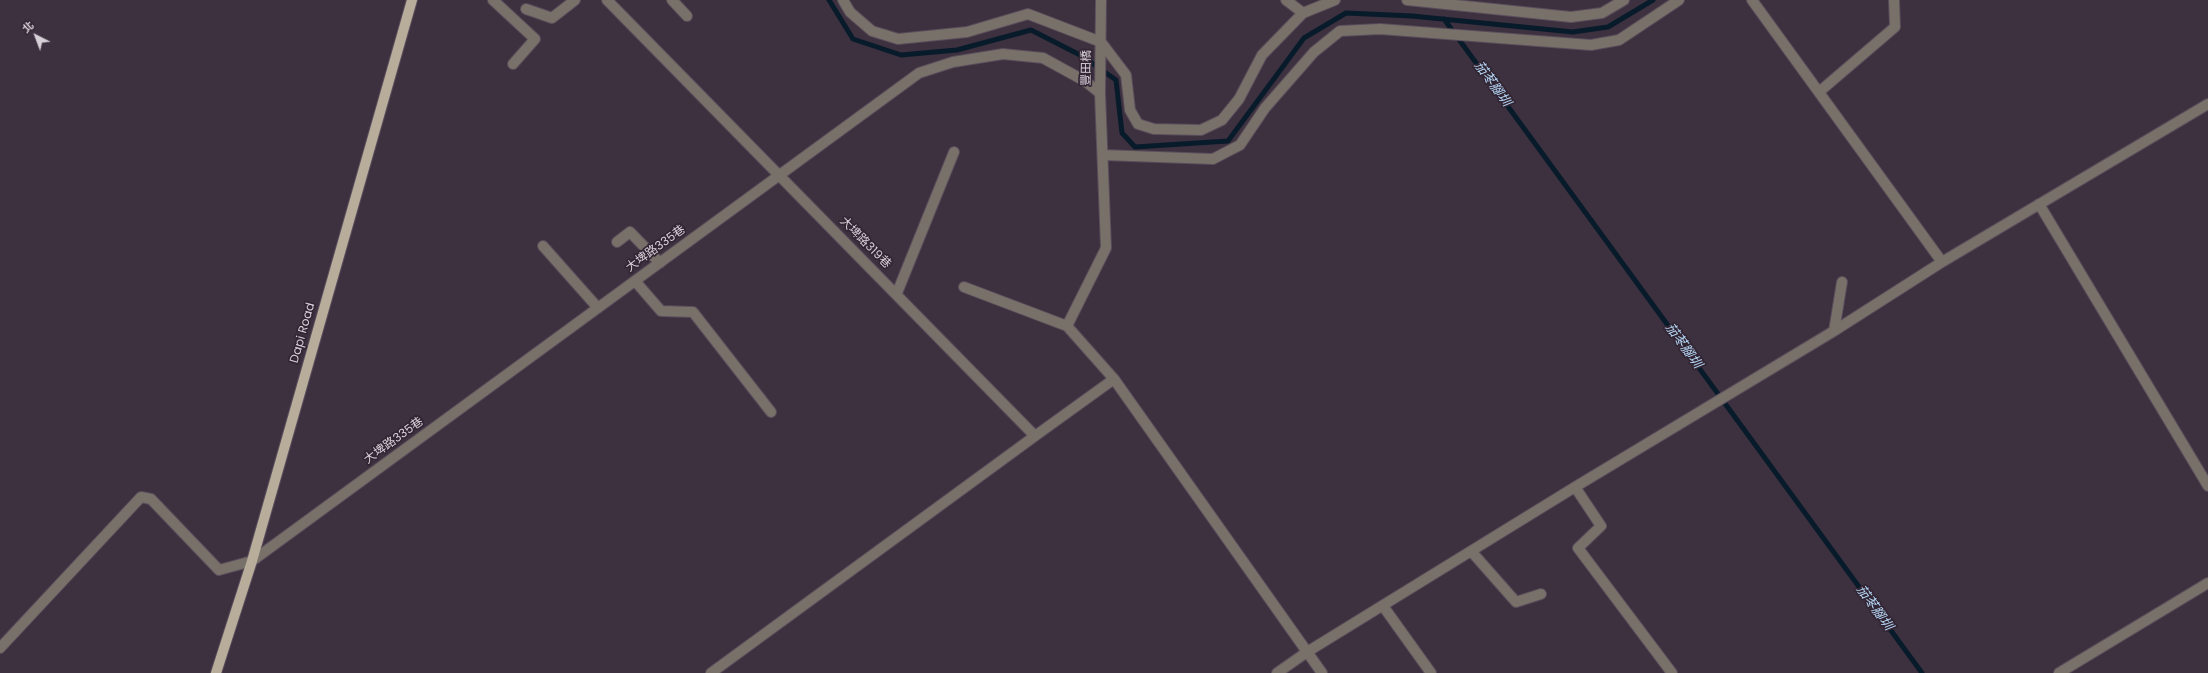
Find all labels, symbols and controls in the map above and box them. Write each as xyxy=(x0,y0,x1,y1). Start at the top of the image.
north arrow xyxy=(16,16,56,56)
text: 北 xyxy=(19,17,37,37)
street label: 豐田橋 xyxy=(1079,50,1095,86)
water label: 茄苳腳圳 xyxy=(1470,58,1514,110)
street label: 大埤路319巷 xyxy=(836,214,894,272)
street label: 大埤路335巷 xyxy=(624,223,688,275)
street label: Dapi Road xyxy=(288,301,318,365)
water label: 茄苳腳圳 xyxy=(1661,320,1705,372)
street label: 大埤路335巷 xyxy=(362,415,426,467)
water label: 茄苳腳圳 xyxy=(1852,582,1896,634)

